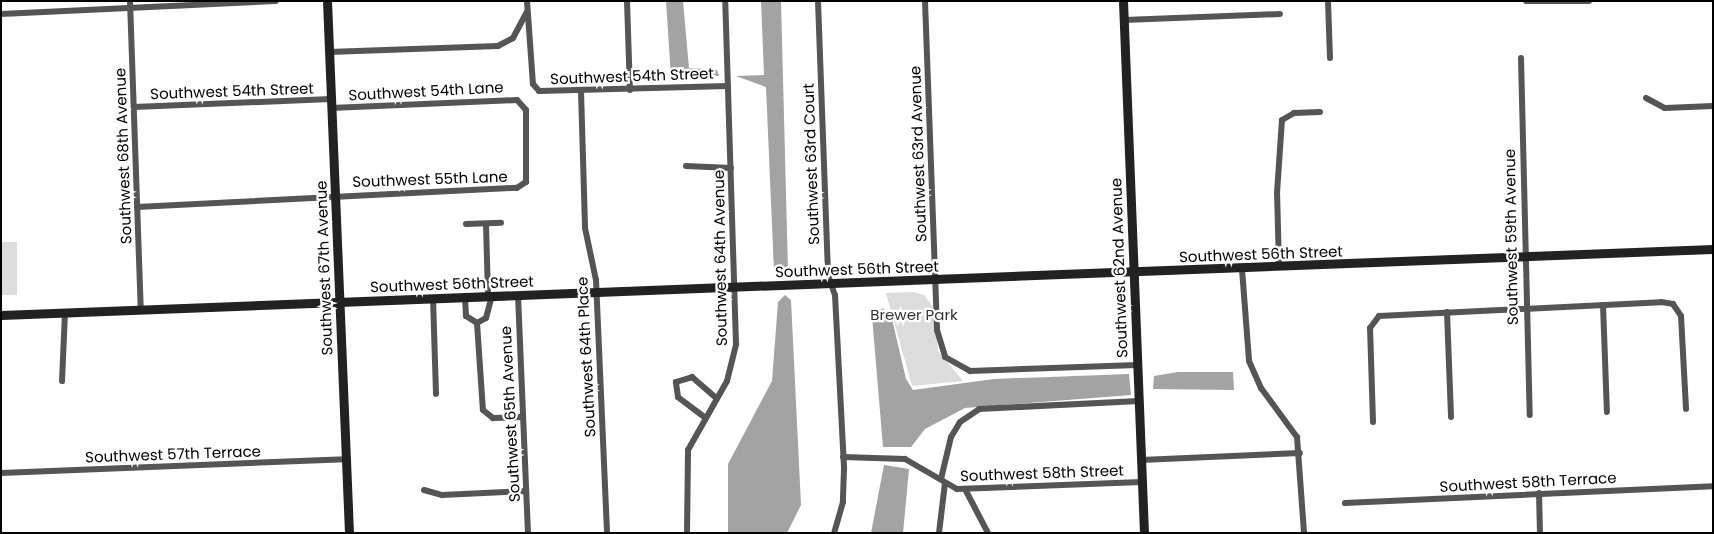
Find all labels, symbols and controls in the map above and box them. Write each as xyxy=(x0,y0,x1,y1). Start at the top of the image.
street label: Southwest 54th Street xyxy=(550,64,714,88)
street label: Southwest 63rd Avenue xyxy=(906,66,930,242)
street label: Southwest 68th Avenue xyxy=(111,68,135,244)
street label: Southwest 54th Lane xyxy=(348,78,504,104)
street label: Southwest 54th Street xyxy=(150,79,314,103)
street label: Southwest 63rd Court xyxy=(799,83,823,245)
street label: Southwest 59th Avenue xyxy=(1500,149,1522,325)
street label: Southwest 55th Lane xyxy=(352,167,508,191)
street label: Southwest 64th Avenue xyxy=(709,170,731,346)
street label: Southwest 62nd Avenue xyxy=(1107,178,1131,358)
street label: Southwest 67th Avenue xyxy=(312,180,336,356)
street label: Southwest 56th Street xyxy=(1179,242,1343,266)
street label: Southwest 56th Street xyxy=(775,257,939,281)
street label: Southwest 56th Street xyxy=(370,272,534,296)
street label: Southwest 64th Place xyxy=(573,276,599,438)
park label: Brewer Park xyxy=(870,306,958,324)
street label: Southwest 65th Avenue xyxy=(496,326,524,502)
street label: Southwest 57th Terrace xyxy=(85,442,261,466)
street label: Southwest 58th Street xyxy=(960,461,1124,485)
street label: Southwest 58th Terrace xyxy=(1439,468,1617,496)

